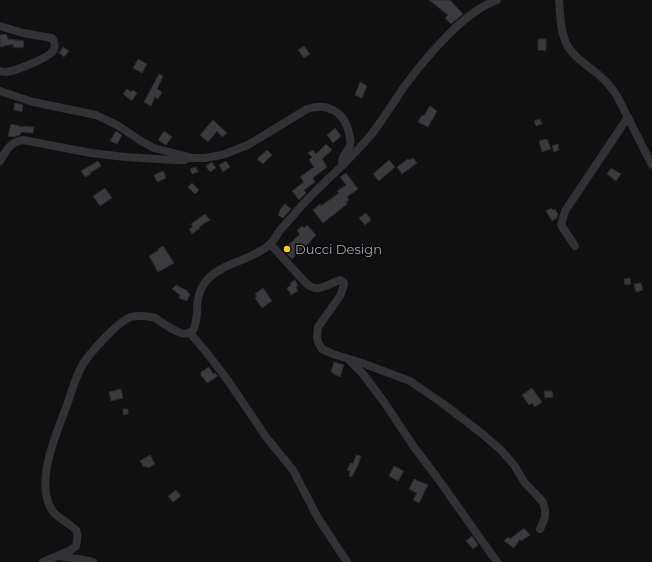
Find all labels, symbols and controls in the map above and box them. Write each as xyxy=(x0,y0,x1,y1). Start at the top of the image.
place label: Ducci Design xyxy=(295,241,382,257)
marker: Ducci Design xyxy=(282,244,292,254)

